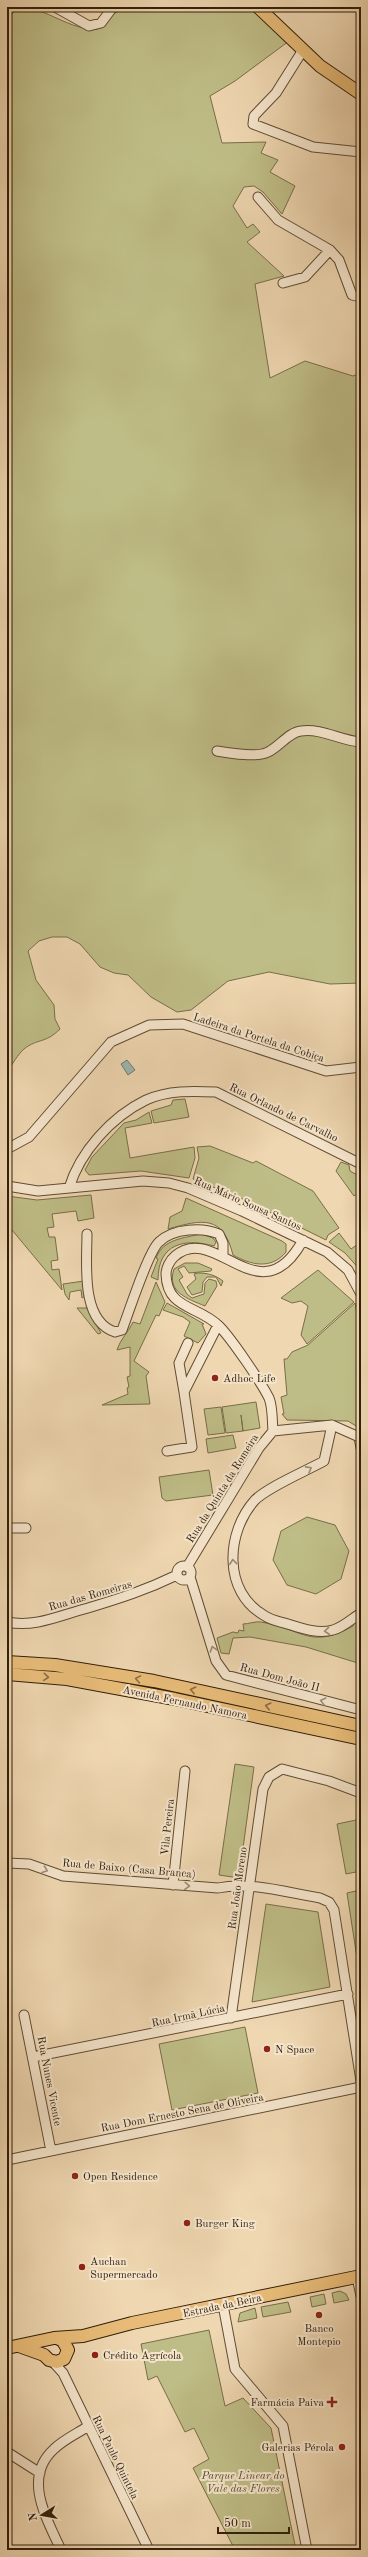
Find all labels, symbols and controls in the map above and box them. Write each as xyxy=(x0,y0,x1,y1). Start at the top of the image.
street label: Ladeira da Portela da Cobiça xyxy=(192,1012,326,1065)
street label: Rua Orlando de Carvalho xyxy=(227,1082,340,1145)
street label: Rua Mário Sousa Santos xyxy=(192,1176,303,1233)
marker: Adhoc Life xyxy=(210,1373,220,1383)
place label: Adhoc Life xyxy=(223,1374,276,1385)
street label: Rua da Quinta da Romeira xyxy=(185,1432,262,1545)
one-way arrow xyxy=(304,1467,312,1474)
one-way arrow xyxy=(229,1559,238,1565)
street label: Rua das Romeiras xyxy=(48,1579,134,1614)
one-way arrow xyxy=(324,1626,330,1635)
one-way arrow xyxy=(209,1646,217,1653)
street label: Rua Dom João II xyxy=(239,1663,321,1694)
one-way arrow xyxy=(43,1672,49,1681)
one-way arrow xyxy=(135,1675,141,1683)
street label: Avenida Fernando Namora xyxy=(121,1685,249,1722)
one-way arrow xyxy=(190,1686,197,1694)
one-way arrow xyxy=(320,1697,327,1706)
one-way arrow xyxy=(265,1702,272,1711)
street label: Vila Pereira xyxy=(160,1798,177,1856)
street label: Rua João Moreno xyxy=(227,1846,250,1930)
street label: Rua de Baixo (Casa Branca) xyxy=(62,1858,196,1881)
one-way arrow xyxy=(41,1866,48,1874)
one-way arrow xyxy=(184,1881,190,1890)
street label: Rua Irmã Lúcia xyxy=(151,2003,227,2030)
street label: Rua Nunes Vicente xyxy=(34,2035,63,2127)
marker: N Space xyxy=(262,2044,272,2054)
place label: N Space xyxy=(275,2045,314,2056)
street label: Rua Dom Ernesto Sena de Oliveira xyxy=(100,2092,265,2135)
marker: Open Residence xyxy=(70,2171,80,2181)
place label: Open Residence xyxy=(83,2172,158,2183)
marker: Burger King xyxy=(182,2218,192,2228)
place label: Burger King xyxy=(195,2219,255,2230)
place label: Auchan Supermercado xyxy=(90,2257,158,2281)
marker: Auchan Supermercado xyxy=(77,2262,87,2272)
street label: Estrada da Beira xyxy=(182,2293,263,2320)
marker: Banco Montepio xyxy=(314,2310,324,2320)
place label: Banco Montepio xyxy=(297,2324,341,2348)
marker: Crédito Agrícola xyxy=(90,2350,100,2360)
place label: Crédito Agrícola xyxy=(103,2351,182,2362)
marker: Farmácia Paiva xyxy=(327,2397,337,2407)
place label: Farmácia Paiva xyxy=(251,2398,325,2409)
street label: Rua Paulo Quintela xyxy=(90,2414,140,2502)
marker: Galerias Pérola xyxy=(337,2442,347,2452)
place label: Galerias Pérola xyxy=(262,2443,335,2454)
park label: Parque Linear do Vale das Flores xyxy=(200,2471,285,2495)
north arrow xyxy=(22,2495,62,2535)
scale bar xyxy=(218,2509,289,2535)
text: N xyxy=(27,2511,40,2522)
text: 50 m xyxy=(224,2517,251,2530)

